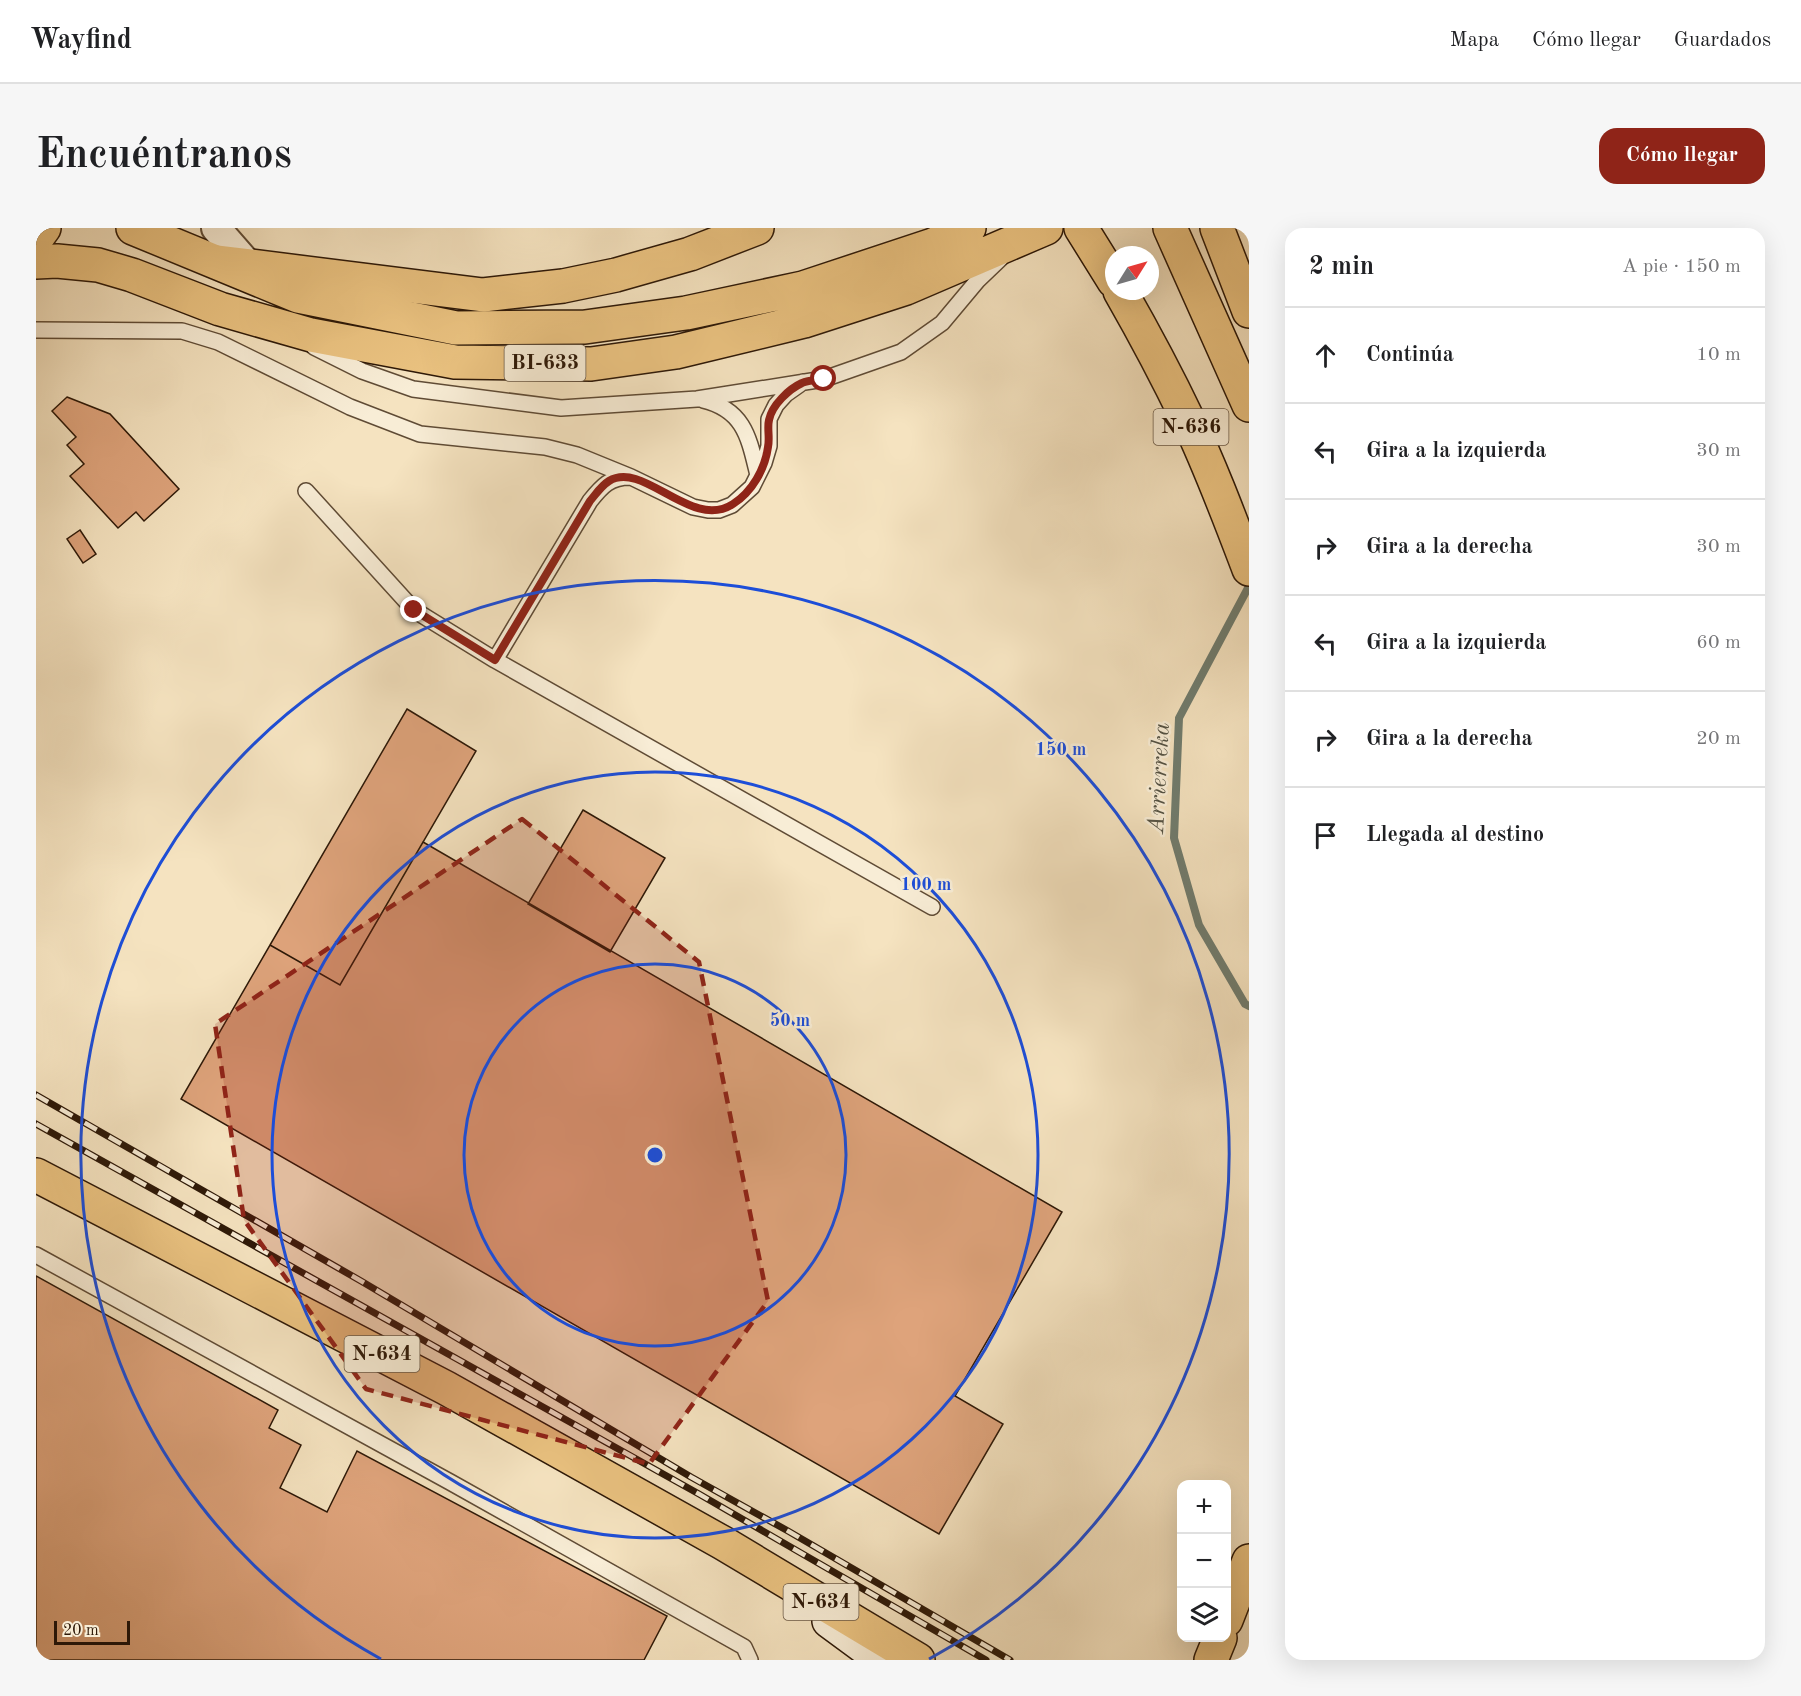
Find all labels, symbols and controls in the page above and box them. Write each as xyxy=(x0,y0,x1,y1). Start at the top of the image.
text: Wayfind xyxy=(30,27,132,55)
text: Mapa xyxy=(1450,30,1499,51)
text: Cómo llegar xyxy=(1532,30,1641,51)
text: Guardados xyxy=(1674,30,1771,51)
button: Cómo llegar xyxy=(1599,128,1765,184)
text: Encuéntranos xyxy=(36,135,292,177)
north arrow xyxy=(1105,246,1159,300)
text: 2 min xyxy=(1309,254,1374,280)
text: A pie · 150 m xyxy=(1622,257,1741,277)
icon: ahead xyxy=(1309,339,1342,372)
text: Continúa xyxy=(1366,344,1454,366)
road number: BI-633 xyxy=(504,345,586,381)
text: 10 m xyxy=(1696,345,1741,365)
route start xyxy=(810,365,836,391)
road number: N-636 xyxy=(1154,409,1228,445)
icon: left xyxy=(1309,435,1342,468)
text: Gira a la izquierda xyxy=(1366,440,1546,462)
text: 30 m xyxy=(1696,441,1741,461)
icon: right xyxy=(1309,531,1342,564)
text: Gira a la derecha xyxy=(1366,536,1533,558)
text: 30 m xyxy=(1696,537,1741,557)
route end xyxy=(400,596,426,622)
icon: left xyxy=(1309,627,1342,660)
text: Gira a la izquierda xyxy=(1366,632,1546,654)
text: 60 m xyxy=(1696,633,1741,653)
water label: Arrierreka xyxy=(1145,722,1175,836)
icon: right xyxy=(1309,723,1342,756)
text: Gira a la derecha xyxy=(1366,728,1533,750)
text: 20 m xyxy=(1696,729,1741,749)
text: 150 m xyxy=(1036,741,1086,759)
icon: arrive xyxy=(1309,819,1342,852)
text: Llegada al destino xyxy=(1366,824,1544,846)
text: 100 m xyxy=(901,876,951,894)
text: 50 m xyxy=(770,1012,810,1030)
centre of rings xyxy=(645,1145,665,1165)
road number: N-634 xyxy=(344,1336,420,1372)
map controls xyxy=(1177,1480,1231,1642)
button: + xyxy=(1177,1480,1231,1534)
button: − xyxy=(1177,1534,1231,1588)
road number: N-634 xyxy=(784,1584,858,1620)
button: layers xyxy=(1177,1588,1231,1642)
scale bar xyxy=(54,1618,130,1646)
text: 20 m xyxy=(63,1623,99,1639)

